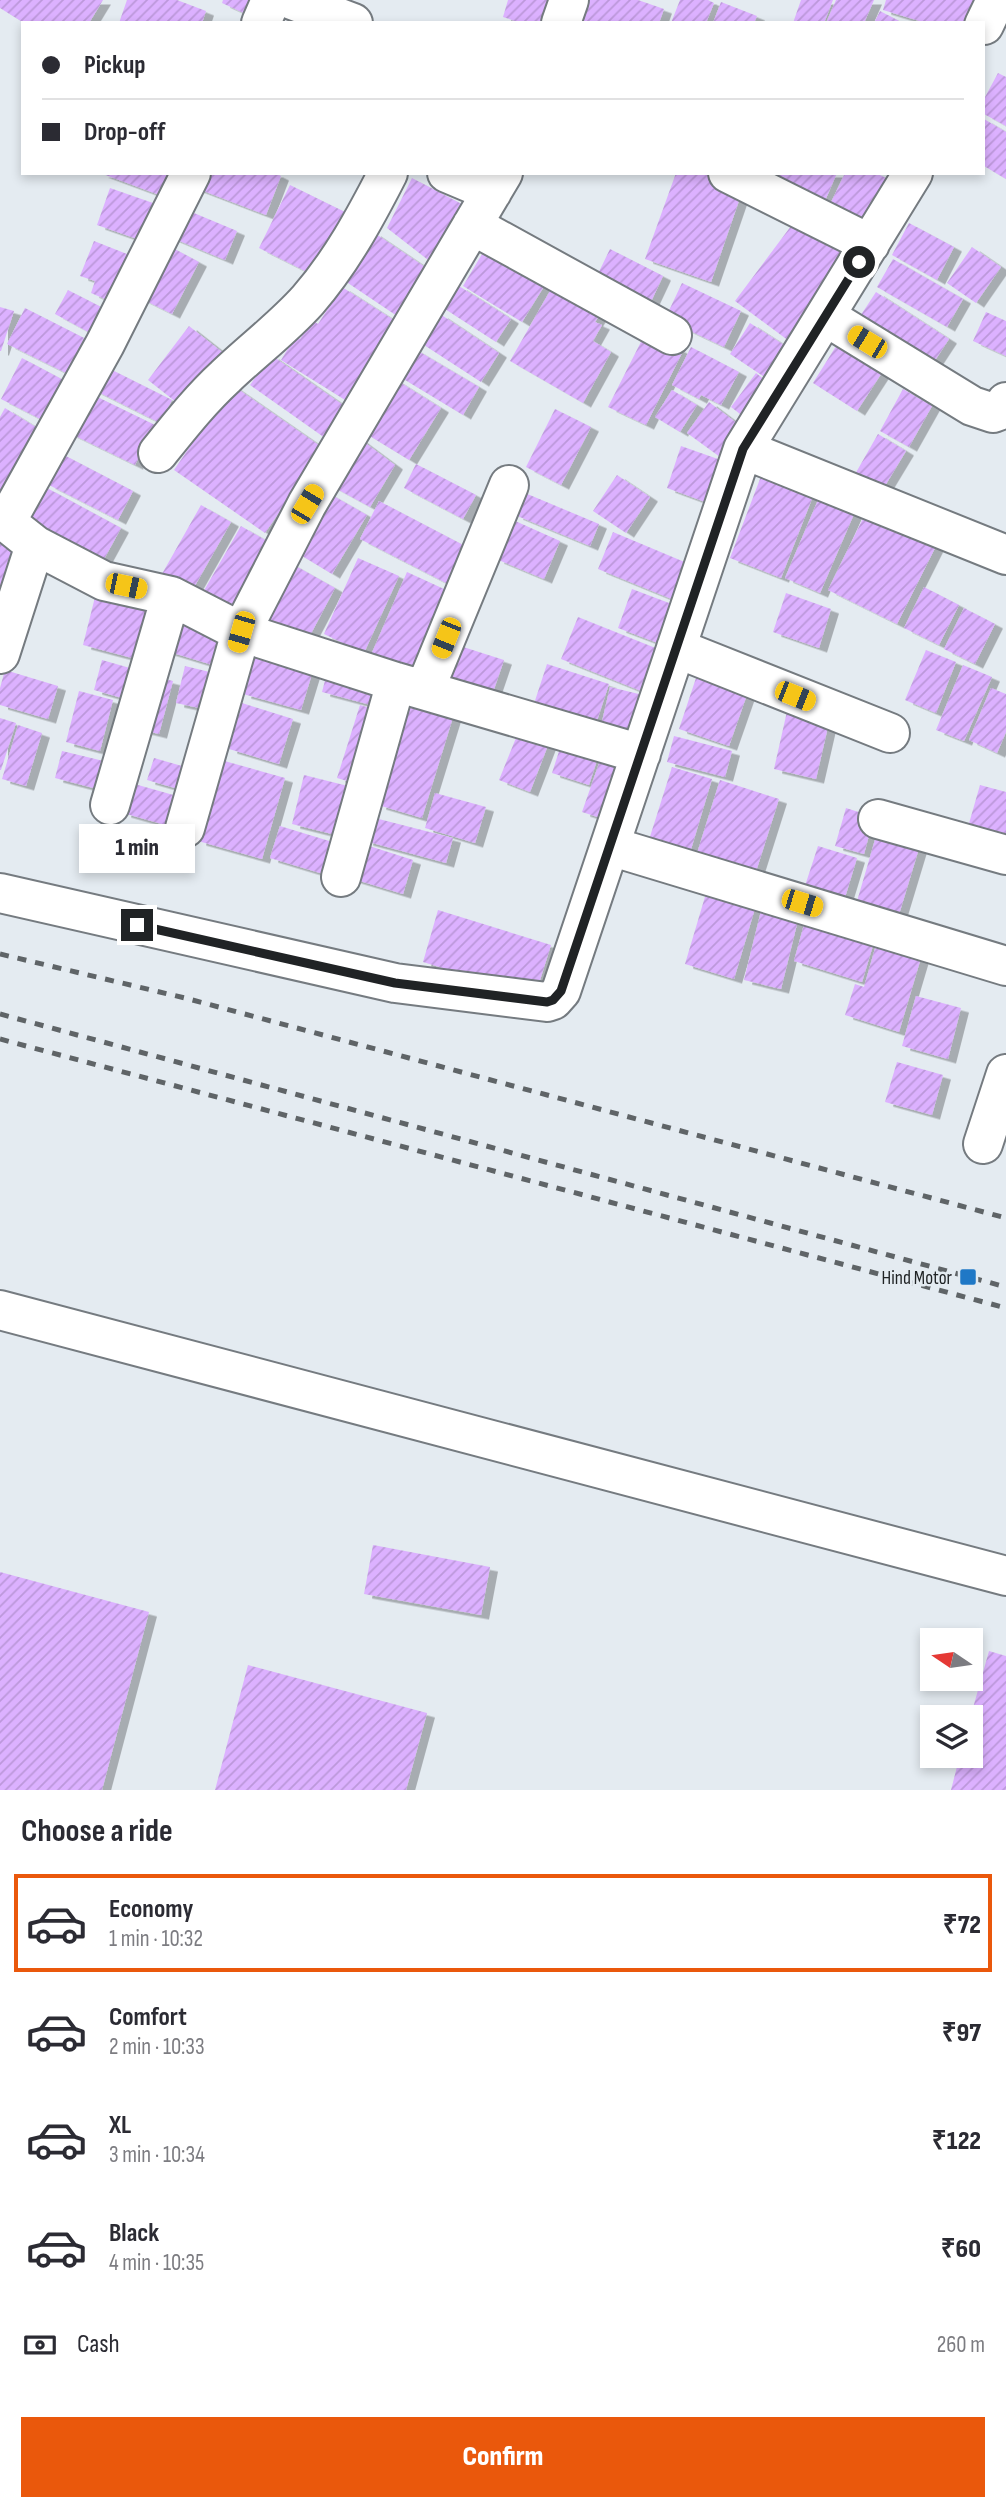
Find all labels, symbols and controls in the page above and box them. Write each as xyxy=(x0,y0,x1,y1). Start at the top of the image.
text: Pickup xyxy=(84,50,146,81)
text: Drop-off xyxy=(84,117,165,148)
route start xyxy=(843,246,875,278)
car xyxy=(844,322,891,362)
car xyxy=(288,481,327,527)
car xyxy=(104,571,149,601)
car xyxy=(226,609,257,655)
car xyxy=(429,615,464,661)
car xyxy=(772,678,819,714)
callout: 1 min xyxy=(79,824,195,872)
text: 1 min xyxy=(115,834,159,862)
car xyxy=(779,887,826,919)
route end xyxy=(121,909,153,941)
place label: Hind Motor xyxy=(882,1267,953,1290)
marker: Hind Motor xyxy=(958,1267,978,1287)
north arrow xyxy=(920,1628,984,1690)
map controls xyxy=(920,1628,983,1768)
button: layers xyxy=(920,1705,983,1768)
text: Choose a ride xyxy=(21,1812,173,1851)
icon: car xyxy=(25,1892,88,1955)
text: Economy xyxy=(109,1894,193,1925)
text: ₹72 xyxy=(943,1910,981,1941)
text: 1 min · 10:32 xyxy=(109,1925,203,1953)
icon: car xyxy=(25,2000,88,2063)
text: Comfort xyxy=(109,2002,187,2033)
text: ₹97 xyxy=(942,2018,981,2049)
text: 2 min · 10:33 xyxy=(109,2033,205,2061)
icon: car xyxy=(25,2108,88,2171)
text: XL xyxy=(109,2110,131,2141)
text: ₹122 xyxy=(932,2126,981,2157)
text: 3 min · 10:34 xyxy=(109,2141,205,2169)
icon: car xyxy=(25,2216,88,2279)
text: Black xyxy=(109,2218,159,2249)
text: ₹60 xyxy=(941,2234,981,2265)
text: 4 min · 10:35 xyxy=(109,2249,204,2277)
icon: cash xyxy=(21,2326,59,2364)
text: Cash xyxy=(77,2329,120,2360)
text: 260 m xyxy=(937,2331,985,2359)
button: Confirm xyxy=(21,2417,985,2497)

